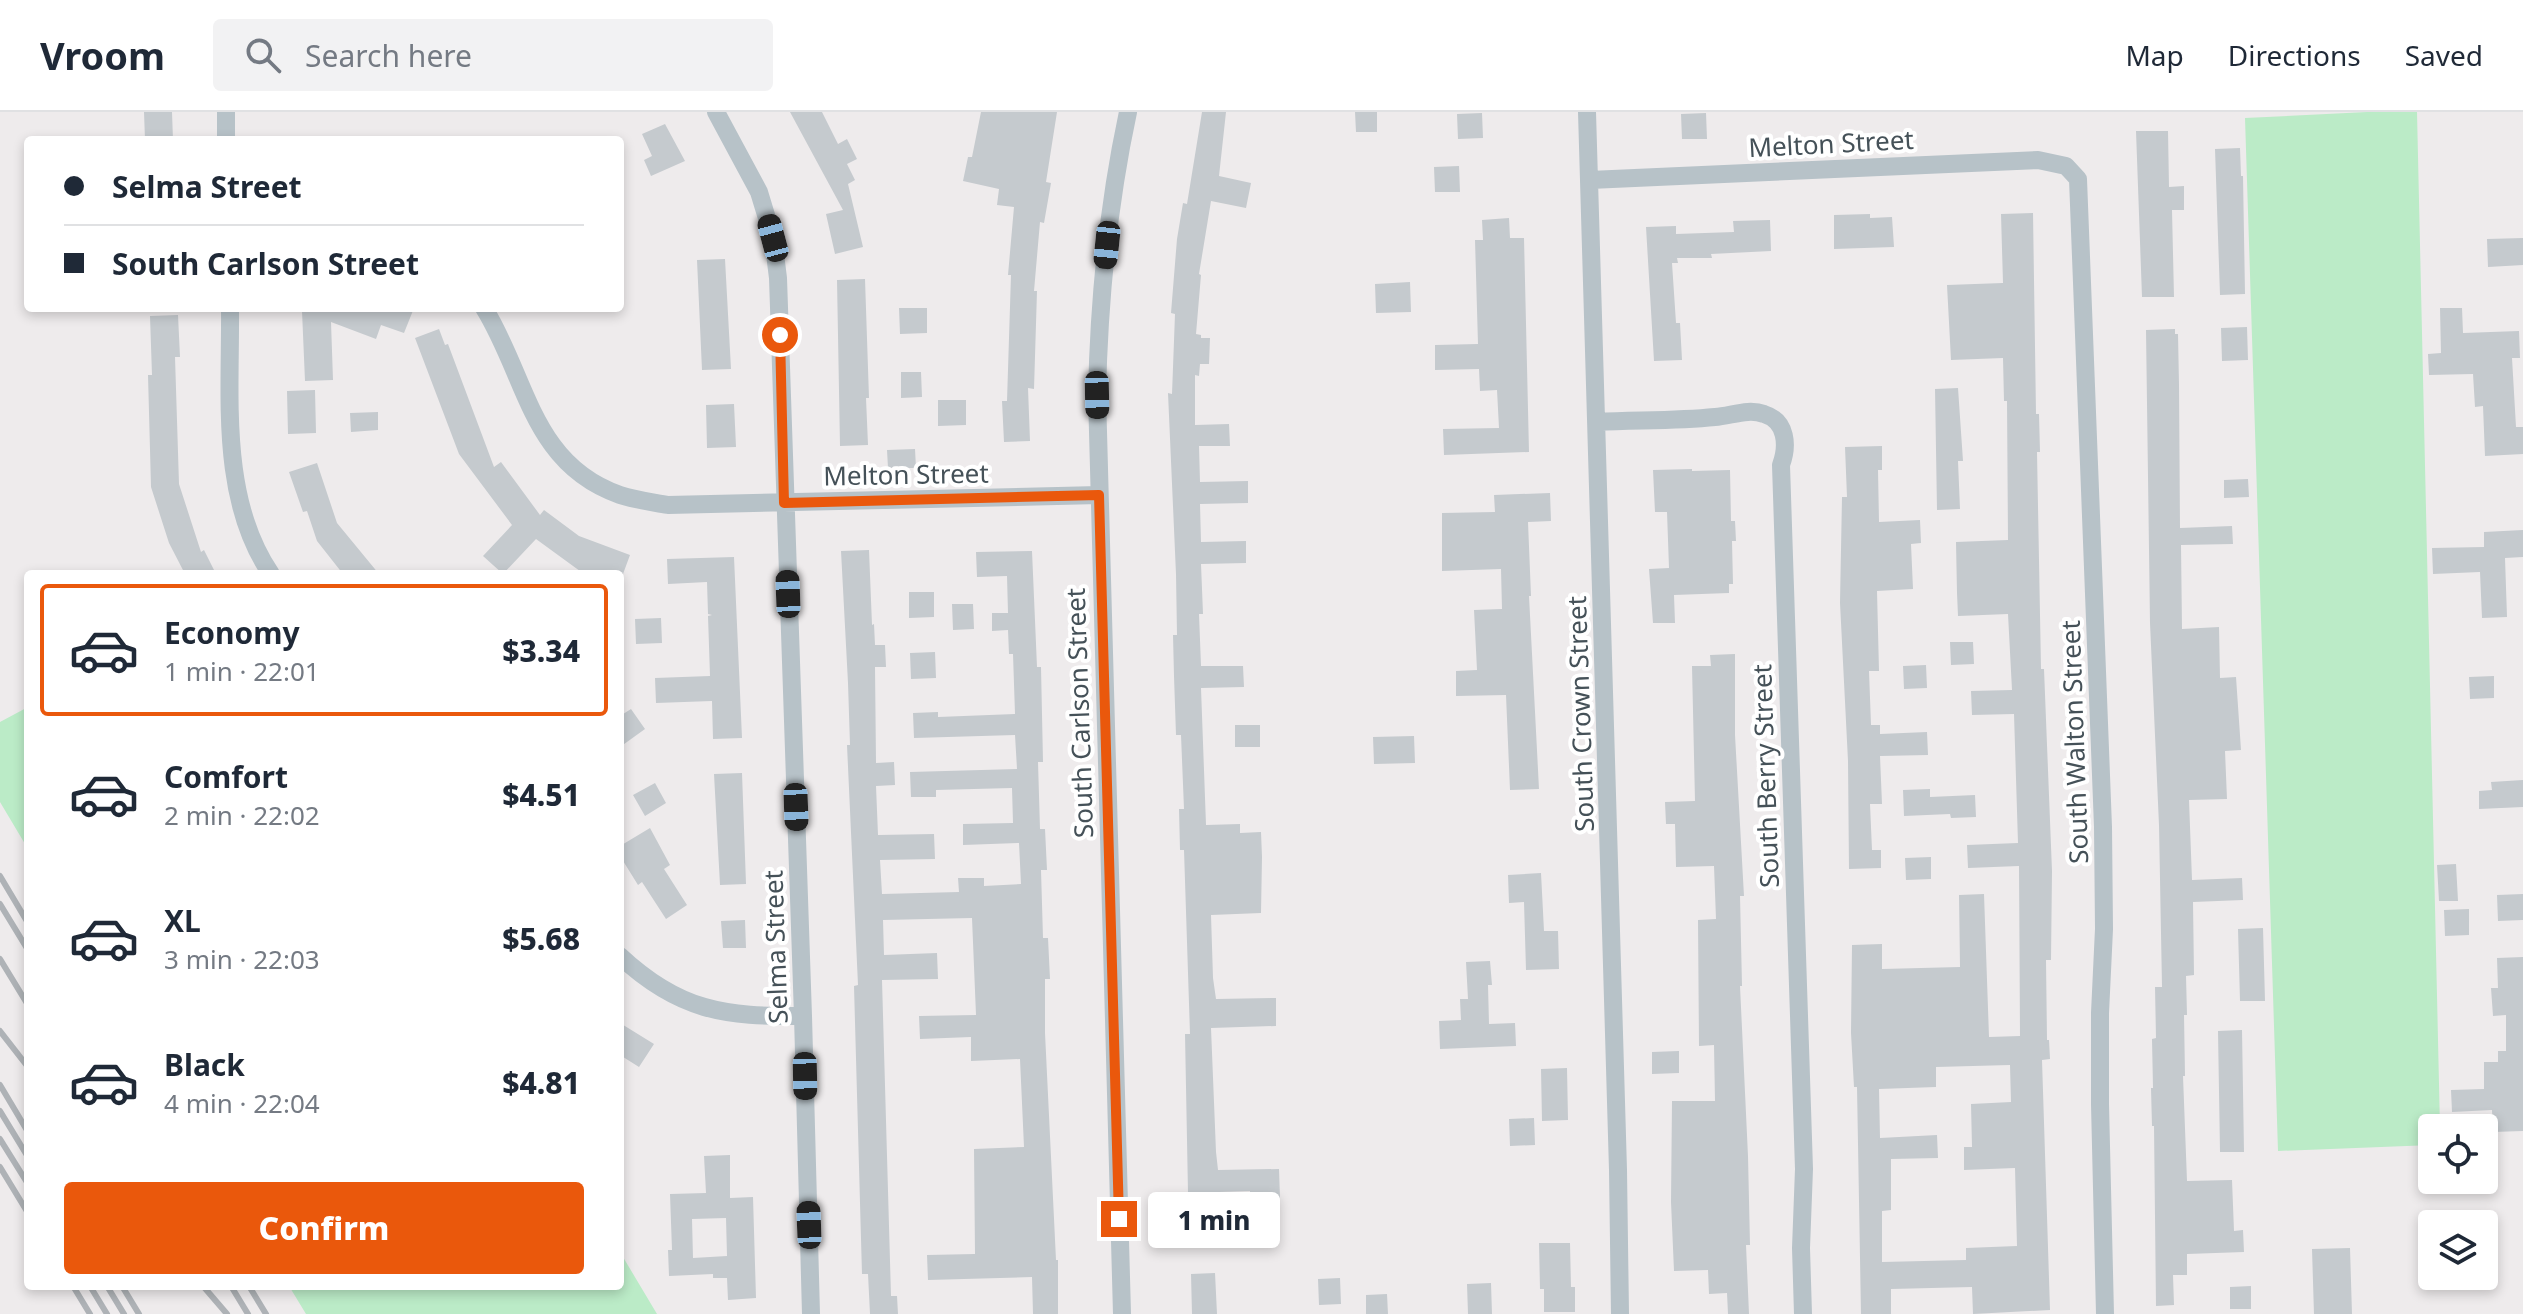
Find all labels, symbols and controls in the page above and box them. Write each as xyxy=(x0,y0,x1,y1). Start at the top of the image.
search box xyxy=(213,19,773,91)
text: Vroom xyxy=(40,29,165,81)
icon: search xyxy=(241,33,285,77)
text: Search here xyxy=(305,35,472,76)
text: Map xyxy=(2125,36,2184,74)
text: Directions xyxy=(2228,36,2361,74)
text: Saved xyxy=(2405,36,2483,74)
street label: Melton Street xyxy=(1747,121,1915,165)
text: Selma Street xyxy=(112,166,302,207)
car xyxy=(755,212,791,264)
car xyxy=(1093,220,1121,270)
text: South Carlson Street xyxy=(112,243,419,284)
route start xyxy=(762,317,798,353)
car xyxy=(1085,371,1109,419)
street label: Melton Street xyxy=(823,455,989,493)
car xyxy=(775,570,801,618)
street label: South Carlson Street xyxy=(1057,587,1101,839)
street label: South Crown Street xyxy=(1558,595,1602,833)
text: Economy xyxy=(164,612,300,653)
icon: car xyxy=(68,614,140,686)
street label: South Walton Street xyxy=(2052,620,2096,864)
text: $3.34 xyxy=(502,630,580,671)
text: 1 min · 22:01 xyxy=(164,653,320,689)
street label: South Berry Street xyxy=(1743,663,1787,889)
text: Comfort xyxy=(164,756,288,797)
icon: car xyxy=(68,758,140,830)
text: $4.51 xyxy=(502,774,580,815)
car xyxy=(783,783,809,831)
text: 2 min · 22:02 xyxy=(164,797,320,833)
street label: Selma Street xyxy=(754,869,796,1025)
text: XL xyxy=(164,900,201,941)
icon: car xyxy=(68,902,140,974)
text: $5.68 xyxy=(502,918,580,959)
text: 3 min · 22:03 xyxy=(164,941,320,977)
text: Black xyxy=(164,1044,245,1085)
icon: car xyxy=(68,1046,140,1118)
car xyxy=(793,1052,817,1100)
text: $4.81 xyxy=(502,1062,580,1103)
text: 4 min · 22:04 xyxy=(164,1085,320,1121)
map controls xyxy=(2418,1114,2498,1290)
button: locate xyxy=(2418,1114,2498,1194)
button: Confirm xyxy=(64,1182,584,1274)
callout: 1 min xyxy=(1147,1191,1279,1247)
car xyxy=(796,1201,822,1249)
route end xyxy=(1101,1201,1137,1237)
text: 1 min xyxy=(1178,1202,1250,1238)
button: layers xyxy=(2418,1210,2498,1290)

